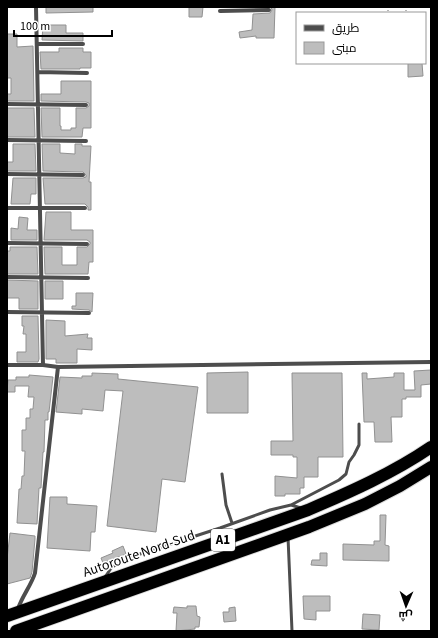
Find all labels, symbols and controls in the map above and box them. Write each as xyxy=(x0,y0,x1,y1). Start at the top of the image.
scale bar xyxy=(14,12,112,38)
legend xyxy=(296,12,426,64)
text: 100 m xyxy=(20,18,50,35)
text: طريق xyxy=(332,20,360,37)
text: مبنى xyxy=(332,40,357,57)
street label: Autoroute Nord-Sud xyxy=(80,525,198,583)
road number: A1 xyxy=(211,529,235,551)
north arrow xyxy=(386,586,426,626)
text: ش xyxy=(398,608,413,623)

